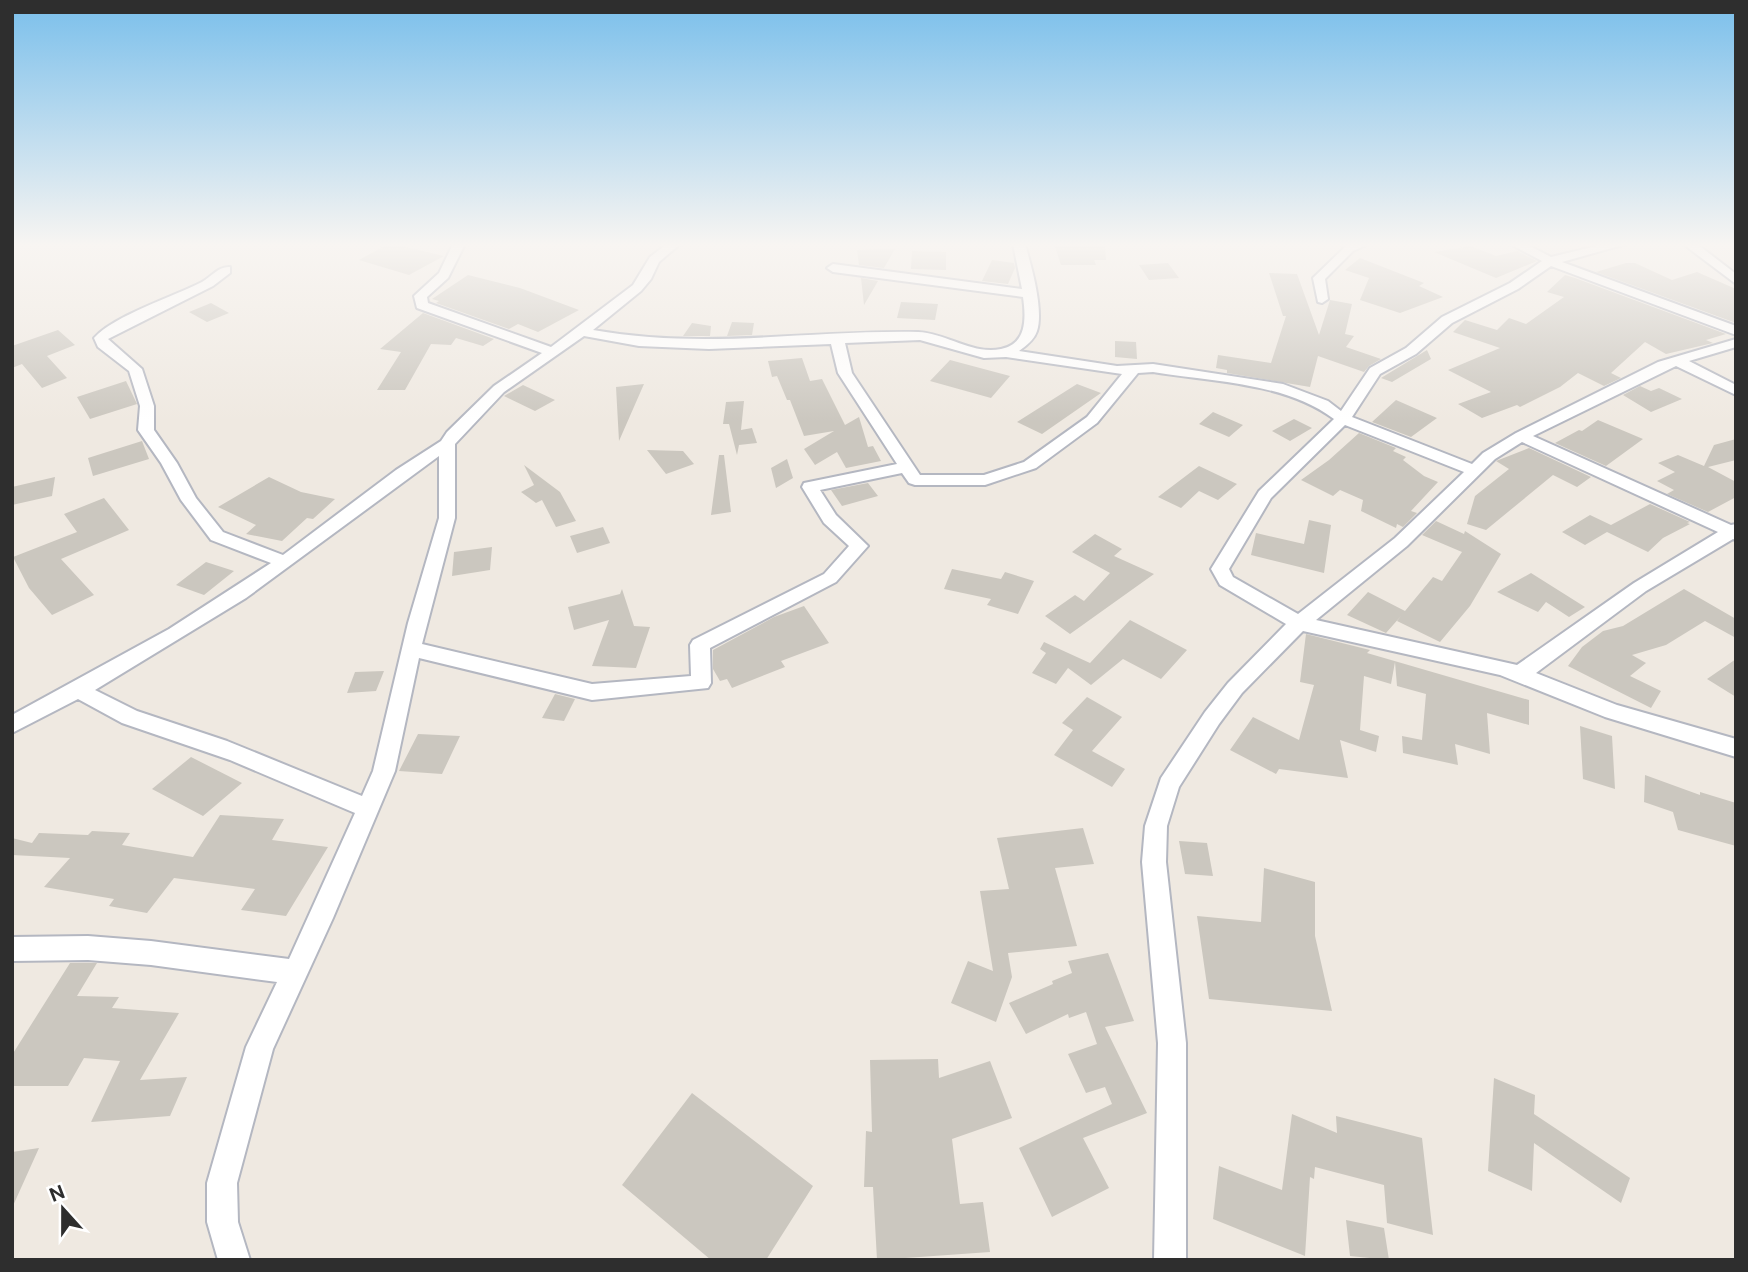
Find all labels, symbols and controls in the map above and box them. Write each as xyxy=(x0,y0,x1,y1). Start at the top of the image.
north arrow xyxy=(28,1174,98,1244)
text: N xyxy=(46,1180,68,1206)

